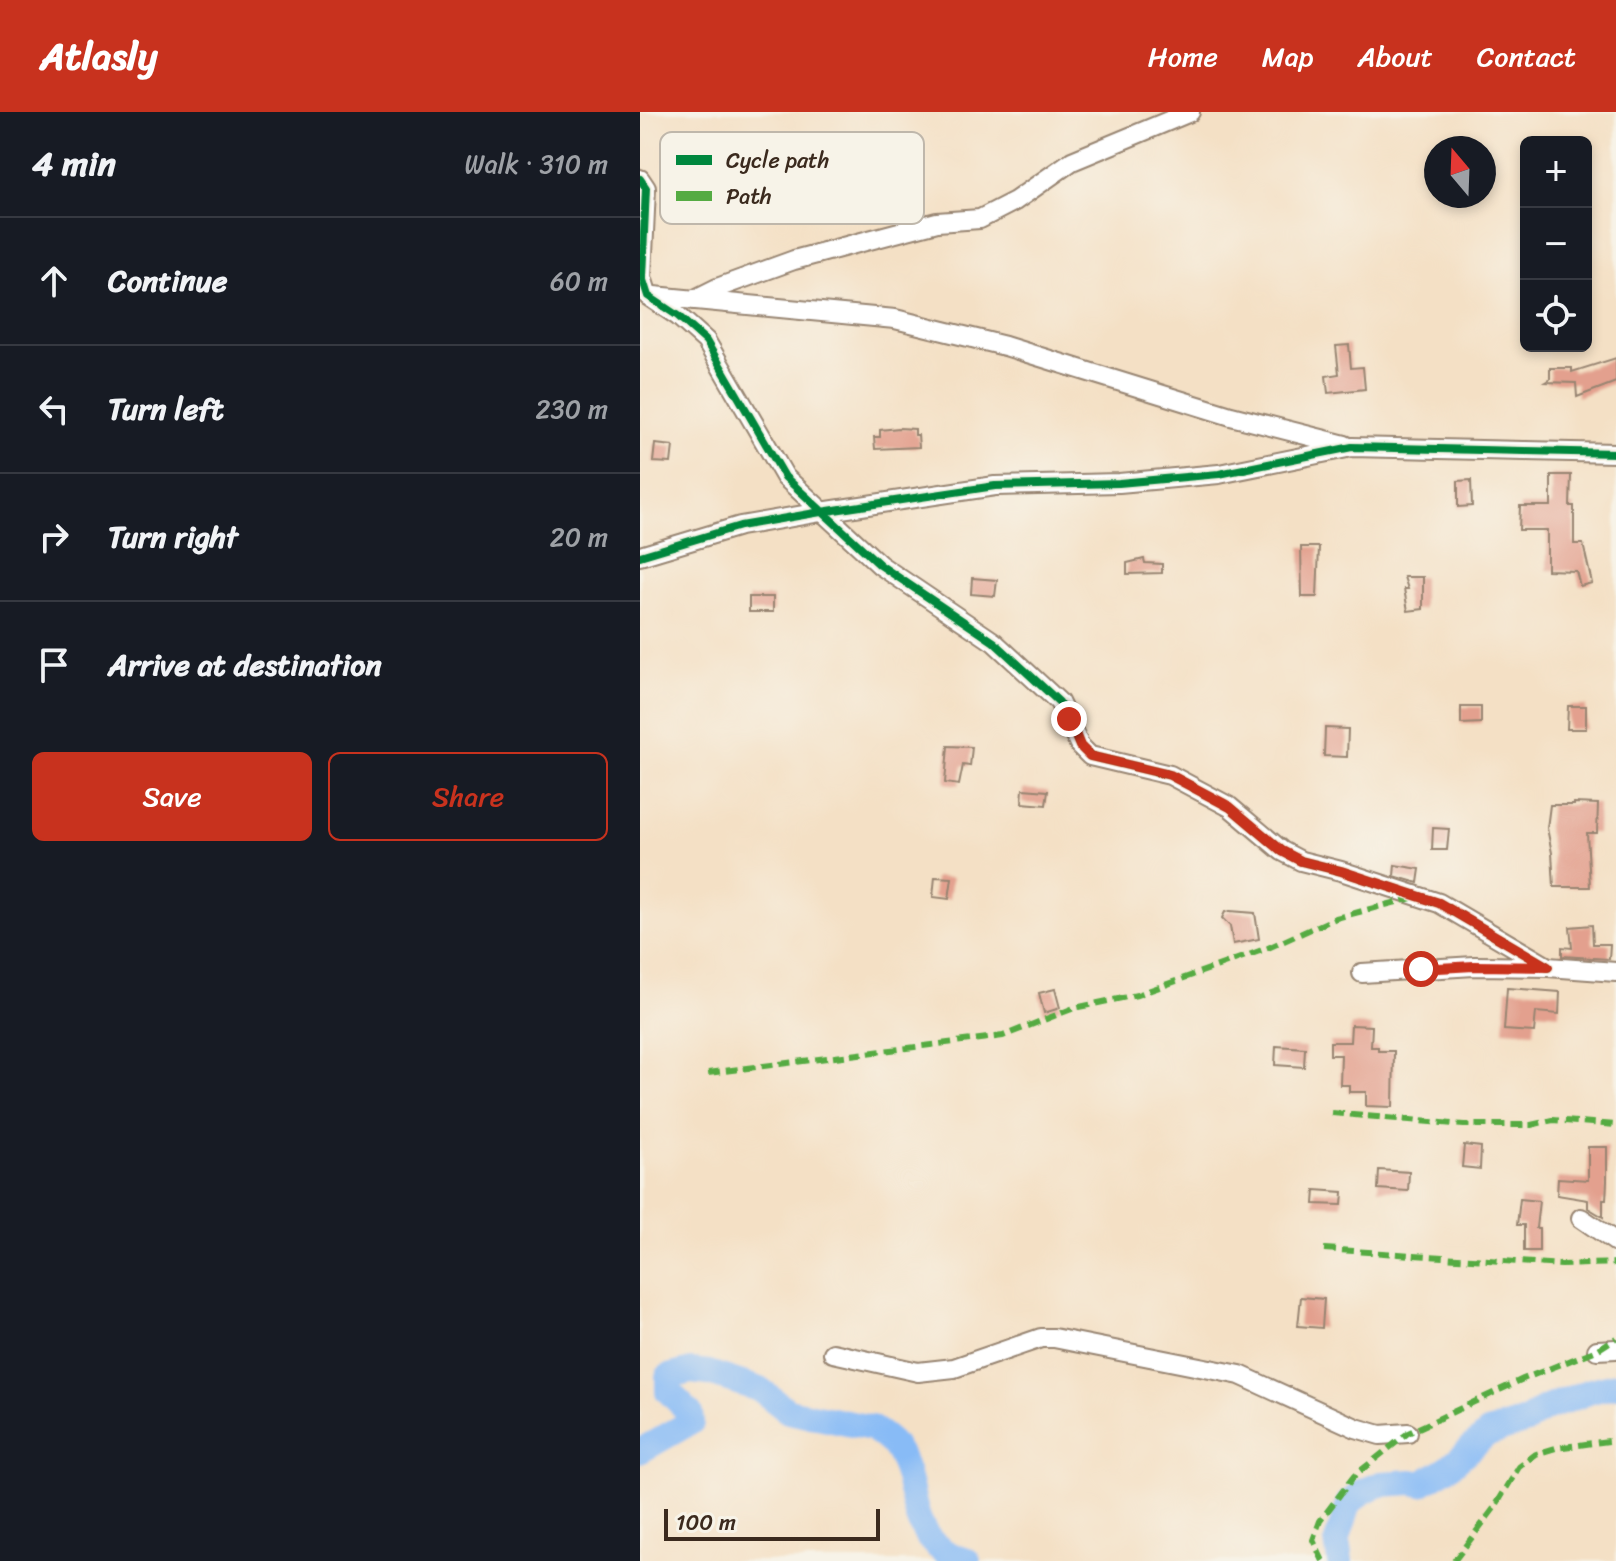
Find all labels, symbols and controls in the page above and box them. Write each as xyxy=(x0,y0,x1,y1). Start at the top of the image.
text: Atlasly xyxy=(40,23,158,90)
text: Home xyxy=(1148,32,1218,81)
text: Map xyxy=(1262,32,1313,81)
text: About xyxy=(1357,32,1433,81)
text: Contact xyxy=(1477,32,1576,81)
legend xyxy=(660,132,924,224)
text: 4 min xyxy=(32,134,116,194)
north arrow xyxy=(1424,136,1496,208)
map controls xyxy=(1520,136,1592,352)
button: + xyxy=(1520,136,1592,208)
text: Walk · 310 m xyxy=(465,141,608,187)
text: Cycle path xyxy=(726,141,829,180)
text: Path xyxy=(726,177,772,216)
button: − xyxy=(1520,208,1592,280)
text: Continue xyxy=(108,254,227,308)
text: 60 m xyxy=(550,258,608,304)
icon: ahead xyxy=(32,259,76,303)
button: locate xyxy=(1520,280,1592,352)
text: Turn left xyxy=(108,382,224,436)
text: 230 m xyxy=(536,386,608,432)
icon: left xyxy=(32,387,76,431)
text: Turn right xyxy=(108,510,238,564)
text: 20 m xyxy=(550,514,608,560)
icon: right xyxy=(32,515,76,559)
text: Arrive at destination xyxy=(108,638,382,692)
icon: arrive xyxy=(32,643,76,687)
route end xyxy=(1051,701,1087,737)
button: Save xyxy=(32,752,312,841)
button: Share xyxy=(328,752,608,841)
route start xyxy=(1403,951,1439,987)
text: 100 m xyxy=(676,1503,736,1542)
scale bar xyxy=(664,1505,880,1541)

